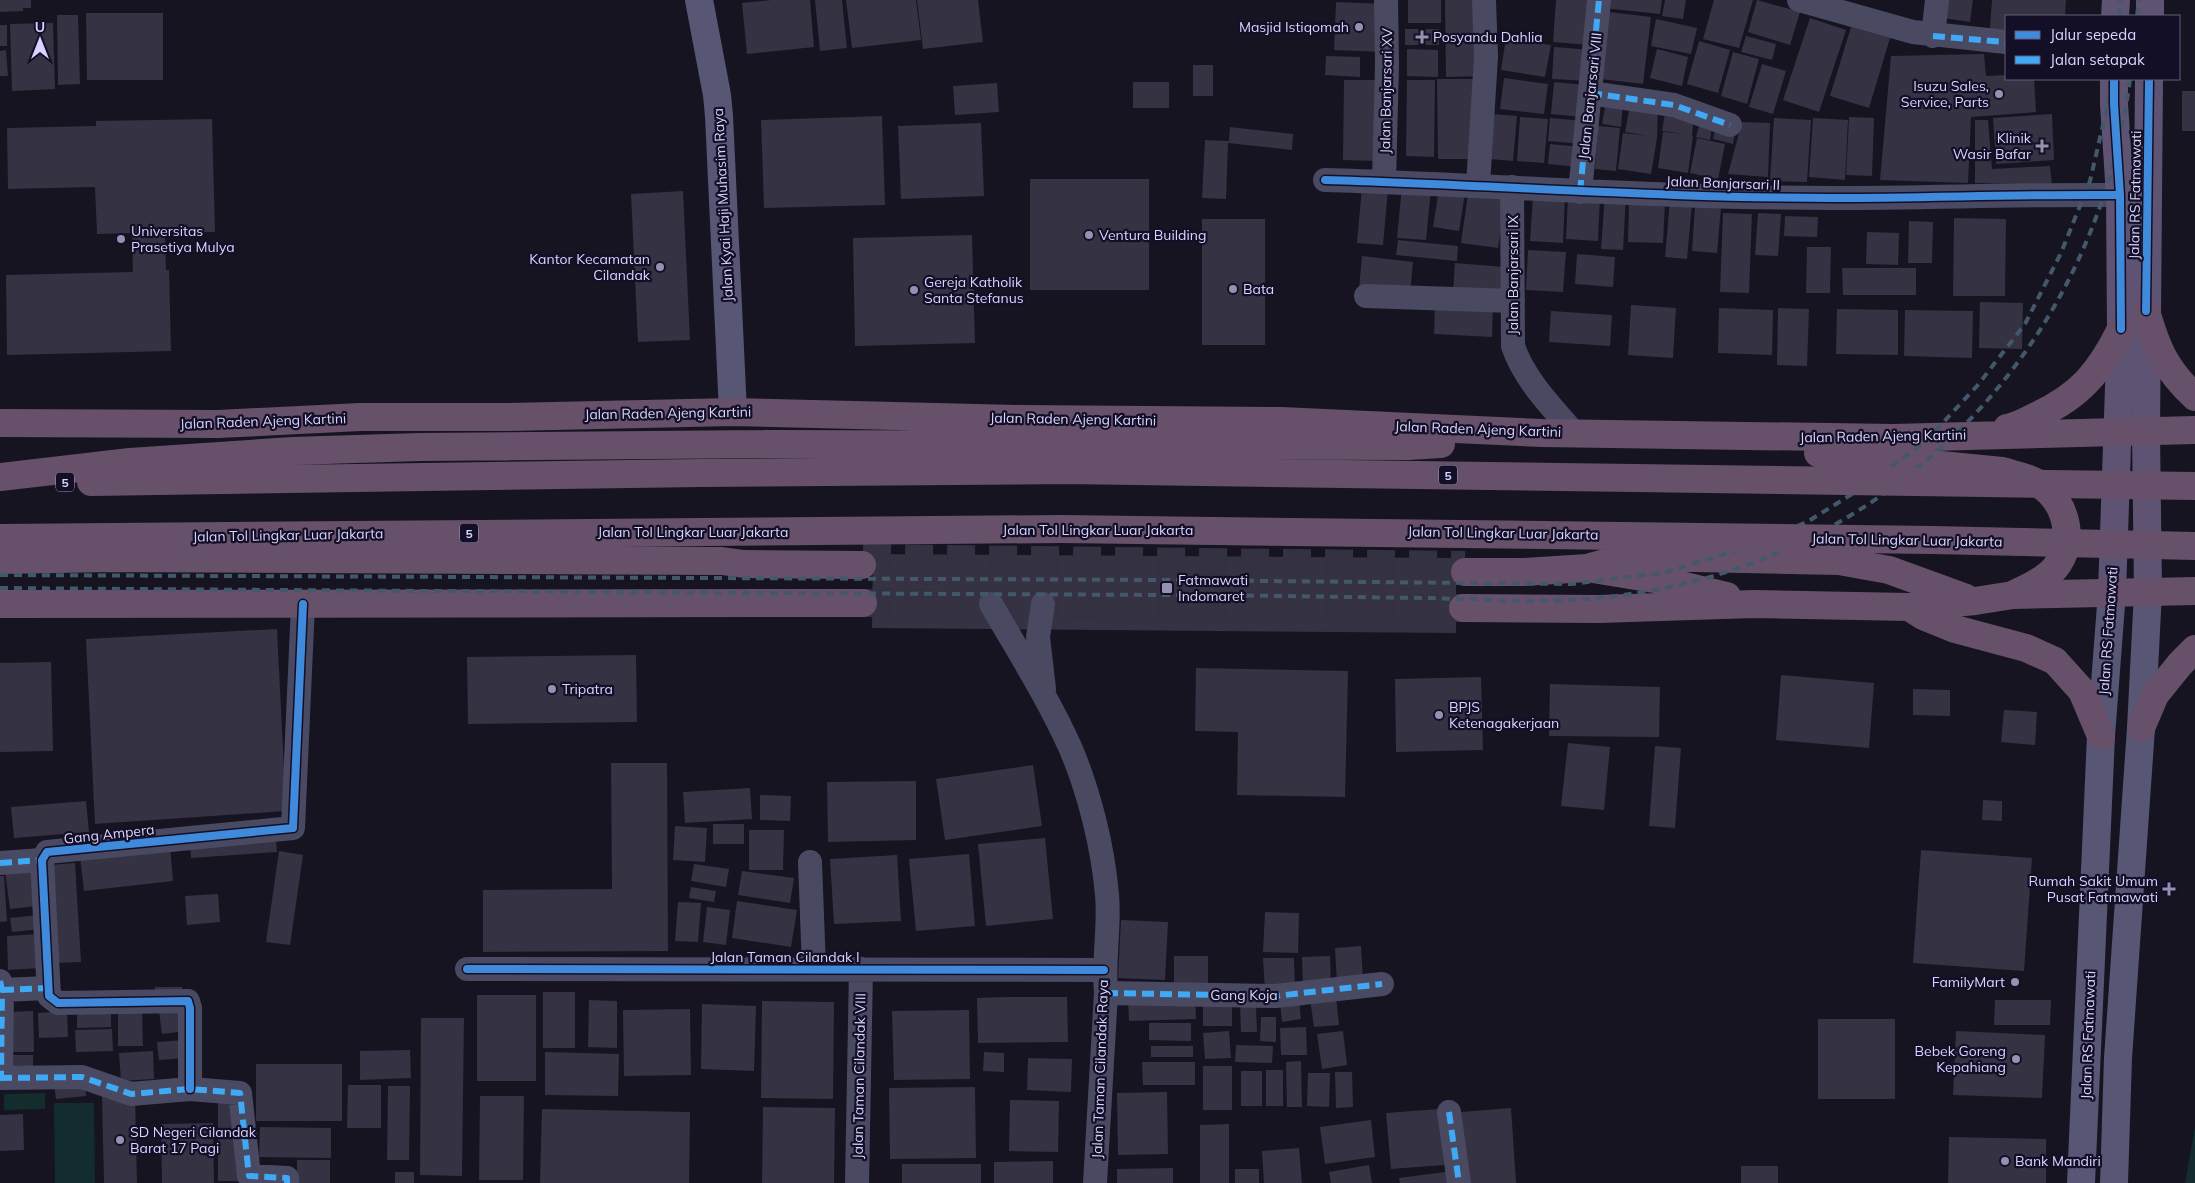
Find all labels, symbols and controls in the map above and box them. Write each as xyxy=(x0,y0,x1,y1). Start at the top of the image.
north arrow xyxy=(15,15,65,65)
legend xyxy=(2005,15,2180,80)
text: U xyxy=(35,18,45,36)
place label: Masjid Istiqomah xyxy=(1239,18,1349,36)
marker: Masjid Istiqomah xyxy=(1353,21,1365,33)
text: Jalur sepeda xyxy=(2050,25,2136,44)
street label: Jalan Banjarsari XV xyxy=(1376,28,1396,154)
place label: Posyandu Dahlia xyxy=(1433,28,1543,46)
marker: Posyandu Dahlia xyxy=(1415,30,1429,44)
street label: Jalan Banjarsari VIII xyxy=(1574,32,1606,160)
text: Jalan setapak xyxy=(2050,50,2145,69)
place label: Isuzu Sales, Service, Parts xyxy=(1901,77,1989,111)
marker: Isuzu Sales, Service, Parts xyxy=(1993,88,2005,100)
street label: Jalan Kyai Haji Muhasim Raya xyxy=(709,108,737,302)
place label: Klinik Wasir Bafar xyxy=(1953,129,2032,163)
street label: Jalan RS Fatmawati xyxy=(2125,130,2145,260)
marker: Klinik Wasir Bafar xyxy=(2035,139,2049,153)
street label: Jalan Banjarsari II xyxy=(1666,172,1780,194)
street label: Jalan Banjarsari IX xyxy=(1504,215,1522,335)
place label: Universitas Prasetiya Mulya xyxy=(131,222,235,256)
place label: Ventura Building xyxy=(1099,226,1206,244)
marker: Ventura Building xyxy=(1083,229,1095,241)
marker: Universitas Prasetiya Mulya xyxy=(115,233,127,245)
place label: Kantor Kecamatan Cilandak xyxy=(529,250,651,284)
marker: Kantor Kecamatan Cilandak xyxy=(654,261,666,273)
place label: Gereja Katholik Santa Stefanus xyxy=(924,273,1024,307)
place label: Bata xyxy=(1243,280,1274,298)
marker: Bata xyxy=(1227,283,1239,295)
marker: Gereja Katholik Santa Stefanus xyxy=(908,284,920,296)
street label: Jalan Raden Ajeng Kartini xyxy=(585,403,751,423)
street label: Jalan Raden Ajeng Kartini xyxy=(179,409,347,433)
street label: Jalan Raden Ajeng Kartini xyxy=(990,409,1156,429)
street label: Jalan Raden Ajeng Kartini xyxy=(1394,417,1562,441)
street label: Jalan Raden Ajeng Kartini xyxy=(1800,426,1966,446)
road number: 5 xyxy=(1439,466,1457,484)
road number: 5 xyxy=(56,472,74,492)
street label: Jalan Tol Lingkar Luar Jakarta xyxy=(1003,521,1193,539)
street label: Jalan Tol Lingkar Luar Jakarta xyxy=(1407,522,1599,544)
street label: Jalan Tol Lingkar Luar Jakarta xyxy=(598,523,788,541)
street label: Jalan Tol Lingkar Luar Jakarta xyxy=(192,524,384,546)
road number: 5 xyxy=(460,524,478,542)
street label: Jalan Tol Lingkar Luar Jakarta xyxy=(1811,529,2003,551)
street label: Jalan RS Fatmawati xyxy=(2095,566,2121,696)
place label: Fatmawati Indomaret xyxy=(1178,571,1248,605)
marker: Fatmawati Indomaret xyxy=(1160,581,1174,595)
place label: Tripatra xyxy=(562,680,613,698)
marker: Tripatra xyxy=(546,683,558,695)
place label: BPJS Ketenagakerjaan xyxy=(1449,698,1559,732)
marker: BPJS Ketenagakerjaan xyxy=(1433,709,1445,721)
street label: Gang Ampera xyxy=(63,820,155,848)
place label: Rumah Sakit Umum Pusat Fatmawati xyxy=(2029,872,2158,906)
marker: Rumah Sakit Umum Pusat Fatmawati xyxy=(2162,882,2176,896)
street label: Jalan Taman Cilandak I xyxy=(710,948,860,966)
street label: Jalan RS Fatmawati xyxy=(2077,970,2099,1100)
place label: FamilyMart xyxy=(1932,973,2005,991)
marker: FamilyMart xyxy=(2009,976,2021,988)
street label: Jalan Taman Cilandak Raya xyxy=(1088,979,1112,1159)
street label: Gang Koja xyxy=(1210,986,1278,1004)
street label: Jalan Taman Cilandak VIII xyxy=(849,993,869,1159)
place label: Bebek Goreng Kepahiang xyxy=(1915,1042,2006,1076)
marker: Bebek Goreng Kepahiang xyxy=(2010,1053,2022,1065)
place label: SD Negeri Cilandak Barat 17 Pagi xyxy=(130,1123,257,1157)
marker: SD Negeri Cilandak Barat 17 Pagi xyxy=(114,1134,126,1146)
place label: Bank Mandiri xyxy=(2015,1152,2101,1170)
marker: Bank Mandiri xyxy=(1999,1155,2011,1167)

